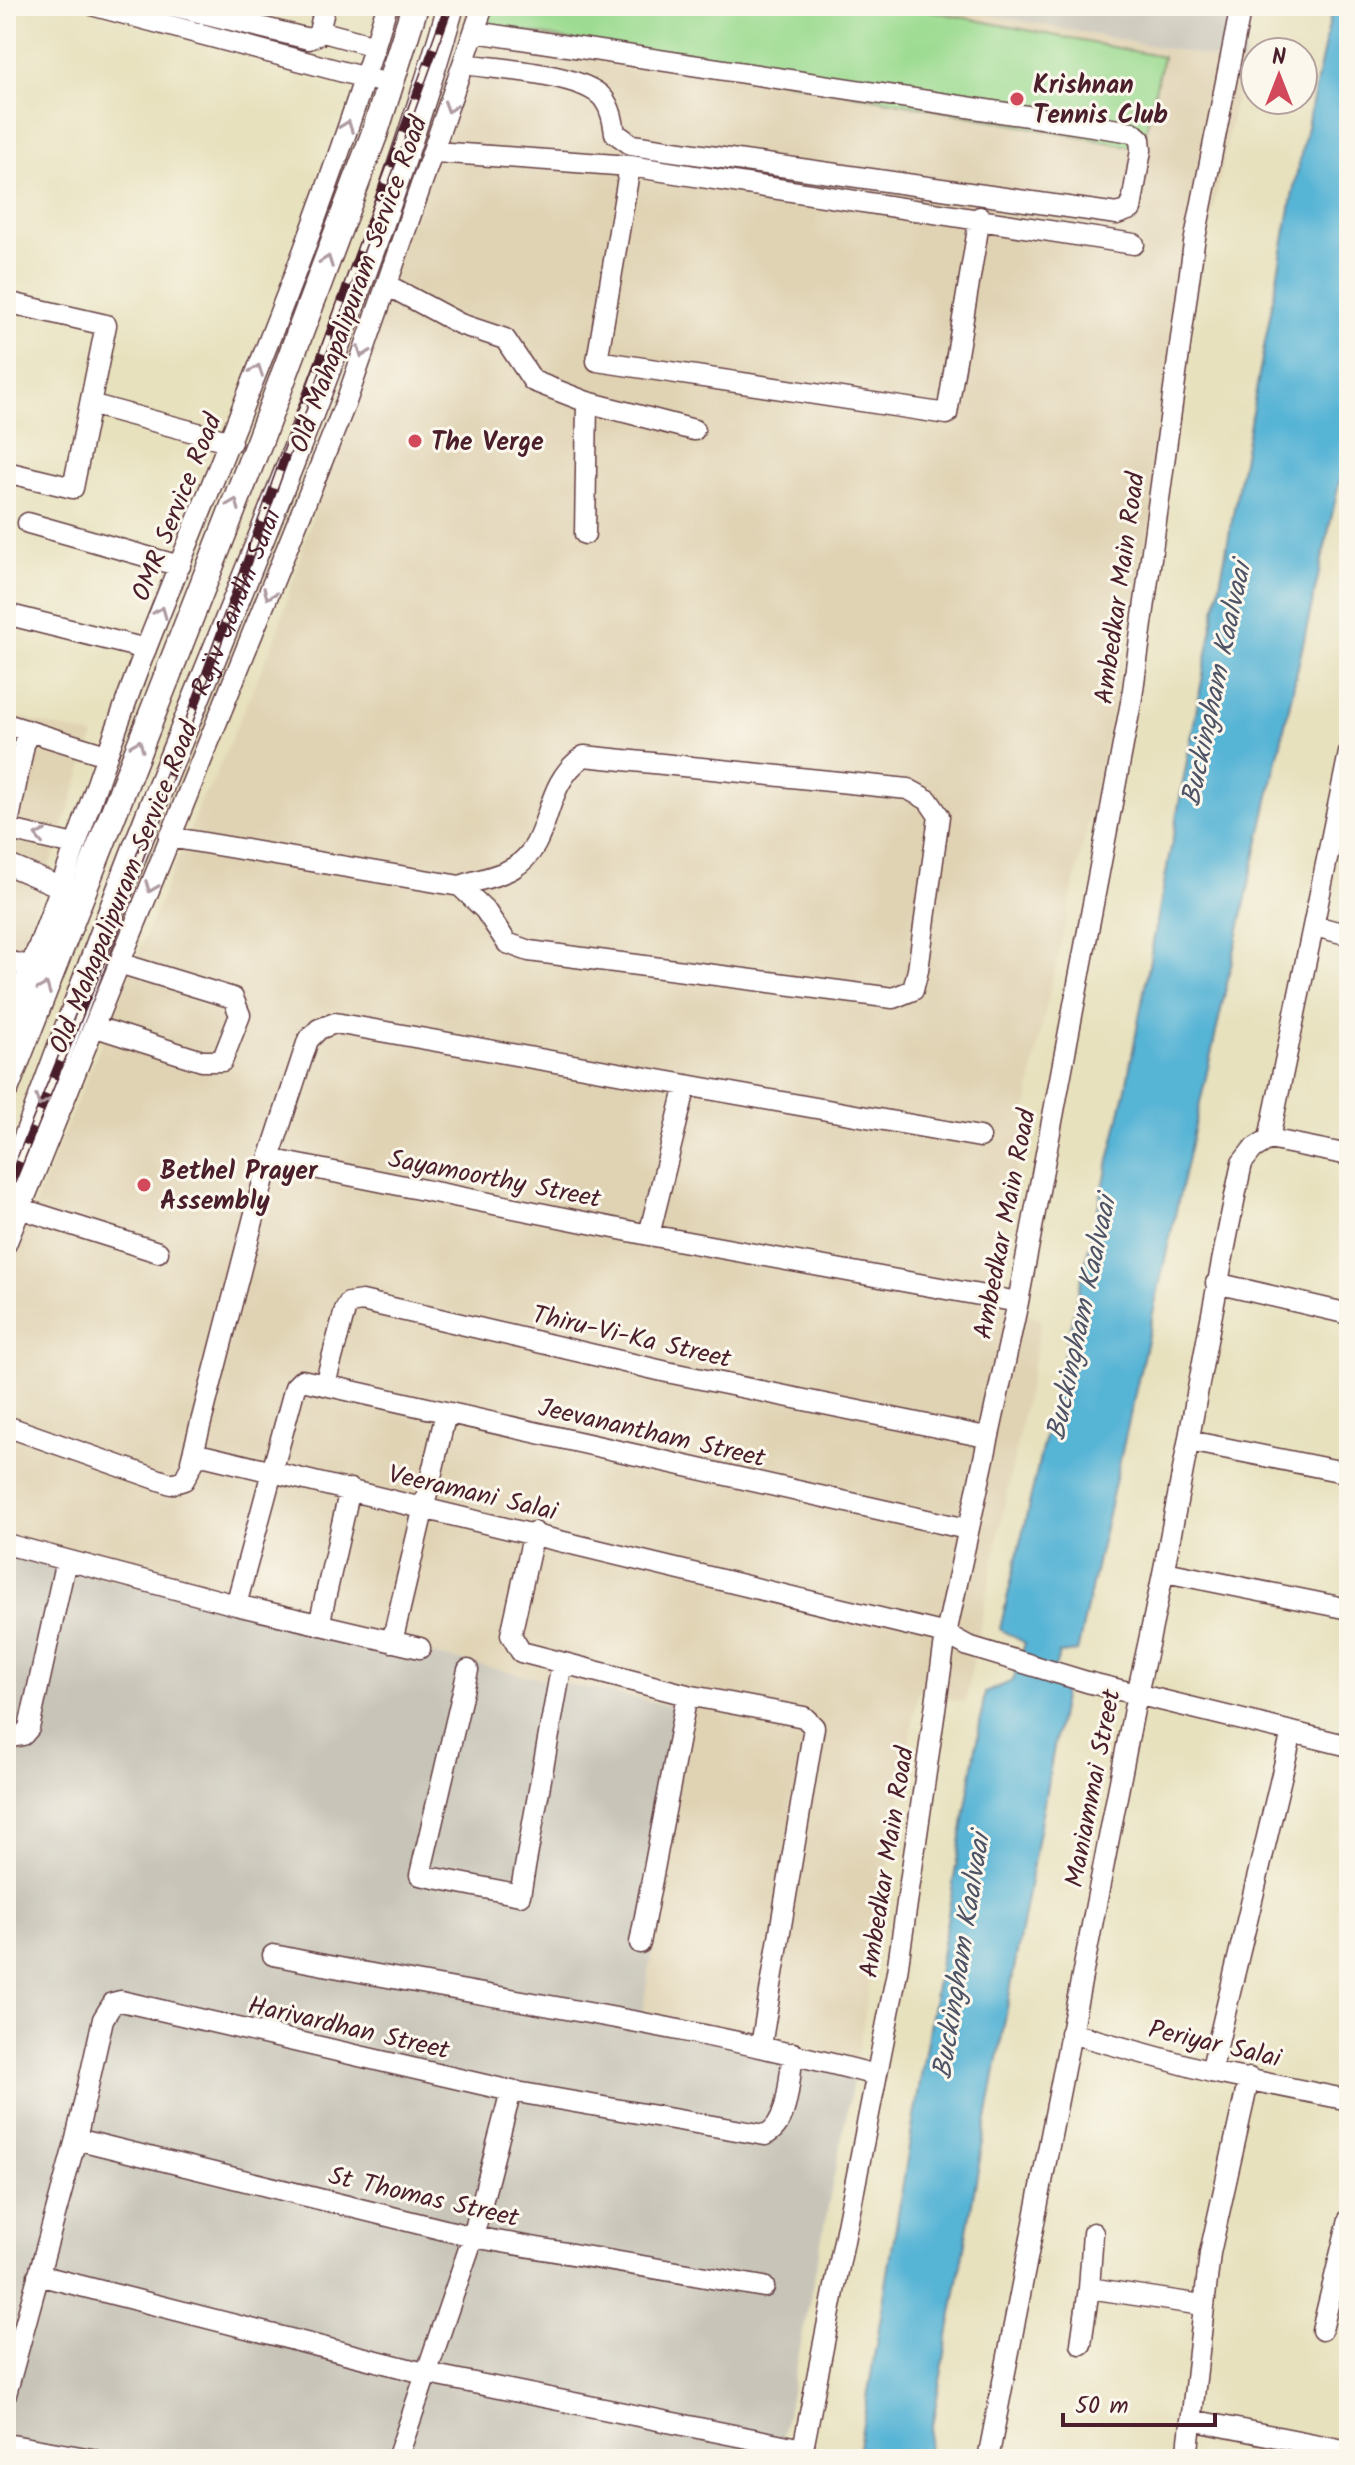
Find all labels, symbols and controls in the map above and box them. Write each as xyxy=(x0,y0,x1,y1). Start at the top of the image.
north arrow xyxy=(1239,36,1319,116)
text: N xyxy=(1272,41,1286,76)
place label: Krishnan Tennis Club xyxy=(1033,65,1168,137)
marker: Krishnan Tennis Club xyxy=(1008,90,1026,108)
one-way arrow xyxy=(443,99,459,113)
street label: Old Mahapalipuram Service Road xyxy=(279,109,441,459)
one-way arrow xyxy=(337,120,354,134)
one-way arrow xyxy=(318,255,334,269)
one-way arrow xyxy=(357,344,373,358)
one-way arrow xyxy=(247,364,264,378)
street label: OMR Service Road xyxy=(121,407,235,608)
place label: The Verge xyxy=(431,422,544,464)
marker: The Verge xyxy=(406,432,424,450)
street label: Ambedkar Main Road xyxy=(1084,469,1158,707)
one-way arrow xyxy=(225,498,241,512)
street label: Rajiv Gandhi Salai xyxy=(181,501,294,702)
water label: Buckingham Kaalvaai xyxy=(1170,553,1266,810)
one-way arrow xyxy=(263,586,279,600)
one-way arrow xyxy=(152,606,168,620)
street label: Old Mahapalipuram Service Road xyxy=(39,714,211,1061)
one-way arrow xyxy=(128,739,145,753)
one-way arrow xyxy=(34,828,48,845)
one-way arrow xyxy=(144,879,160,893)
one-way arrow xyxy=(35,982,52,996)
one-way arrow xyxy=(34,1093,51,1107)
street label: Ambedkar Main Road xyxy=(963,1105,1049,1343)
street label: Sayamoorthy Street xyxy=(385,1139,605,1221)
place label: Bethel Prayer Assembly xyxy=(160,1151,319,1223)
marker: Bethel Prayer Assembly xyxy=(135,1176,153,1194)
water label: Buckingham Kaalvaai xyxy=(1035,1187,1131,1444)
street label: Thiru-Vi-Ka Street xyxy=(528,1295,736,1381)
street label: Jeevanantham Street xyxy=(534,1387,770,1481)
street label: Veeramani Salai xyxy=(384,1454,563,1534)
street label: Maniammai Street xyxy=(1054,1685,1134,1891)
street label: Ambedkar Main Road xyxy=(849,1743,927,1981)
water label: Buckingham Kaalvaai xyxy=(921,1825,1005,2082)
street label: Harivardhan Street xyxy=(244,1985,454,2073)
street label: Periyar Salai xyxy=(1144,2009,1287,2081)
street label: St Thomas Street xyxy=(324,2156,524,2240)
scale bar xyxy=(1063,2377,1215,2427)
text: 50 m xyxy=(1075,2387,1129,2426)

